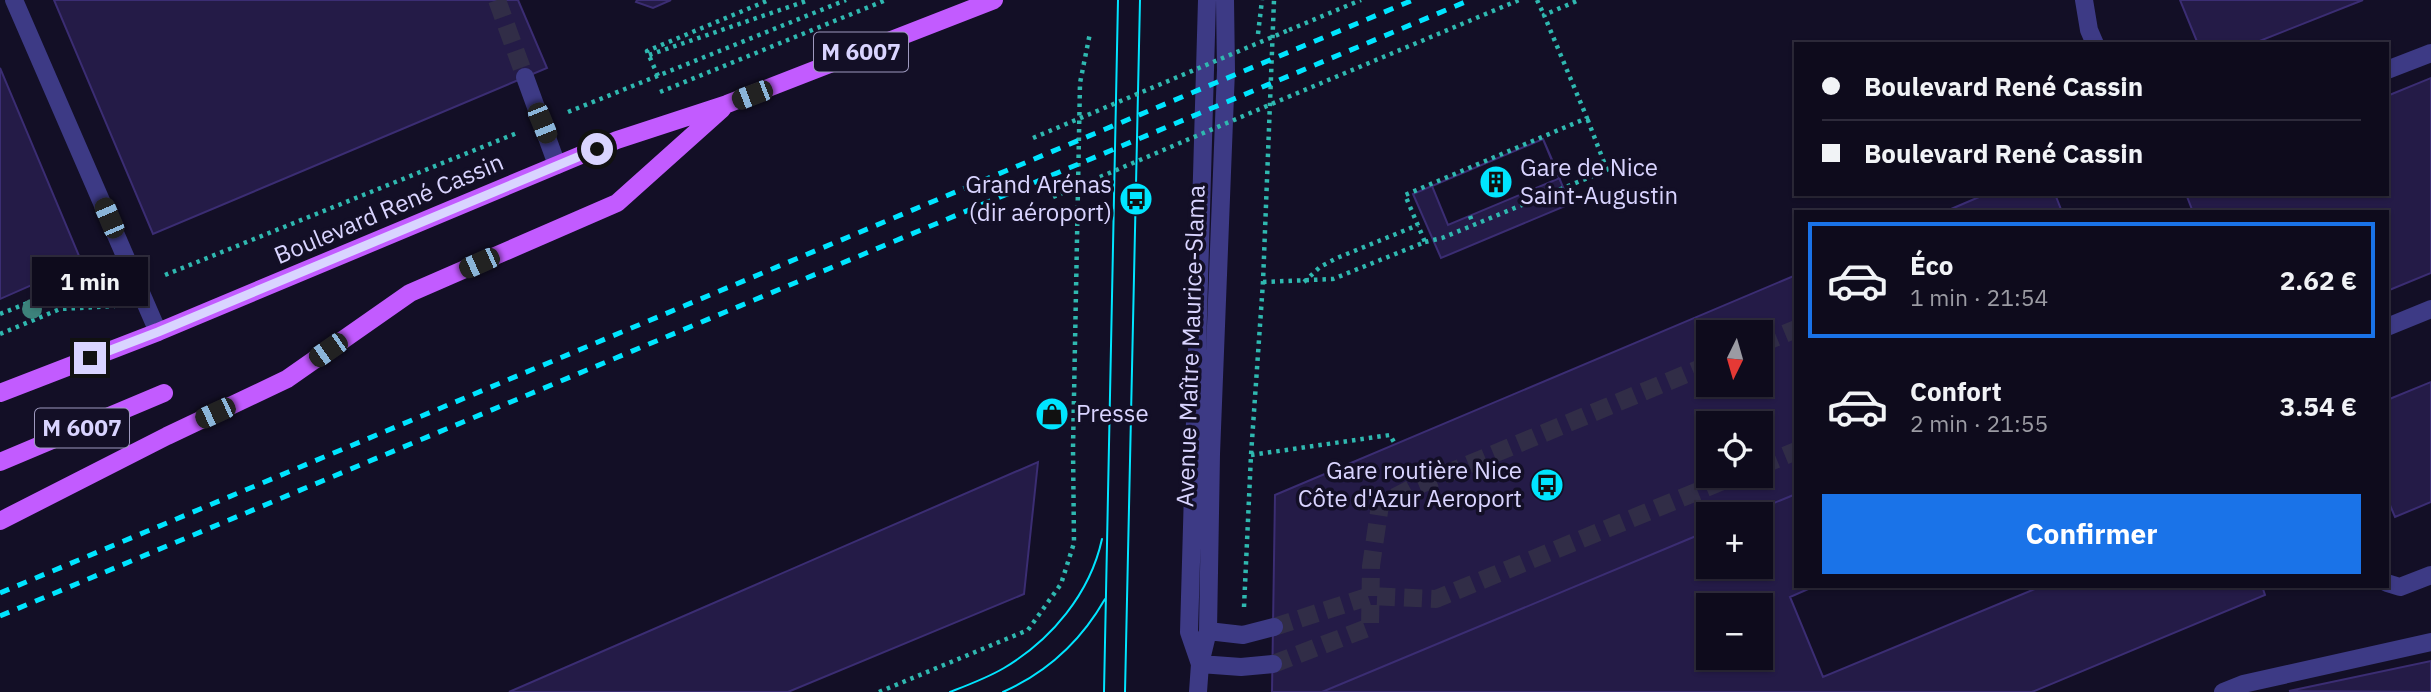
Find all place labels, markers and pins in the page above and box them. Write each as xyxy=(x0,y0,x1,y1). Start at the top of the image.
place label: Gare de Nice Saint-Augustin xyxy=(1520,151,1678,211)
building icon: Gare de Nice Saint-Augustin xyxy=(1477,163,1515,201)
place label: Grand Arénas (dir aéroport) xyxy=(965,168,1112,228)
bus stop icon: Grand Arénas (dir aéroport) xyxy=(1117,180,1155,218)
shop icon: Presse xyxy=(1033,395,1071,433)
place label: Presse xyxy=(1076,397,1149,429)
place label: Gare routière Nice Côte d'Azur Aeroport xyxy=(1298,454,1522,514)
bus stop icon: Gare routière Nice Côte d'Azur Aeroport xyxy=(1528,466,1566,504)

